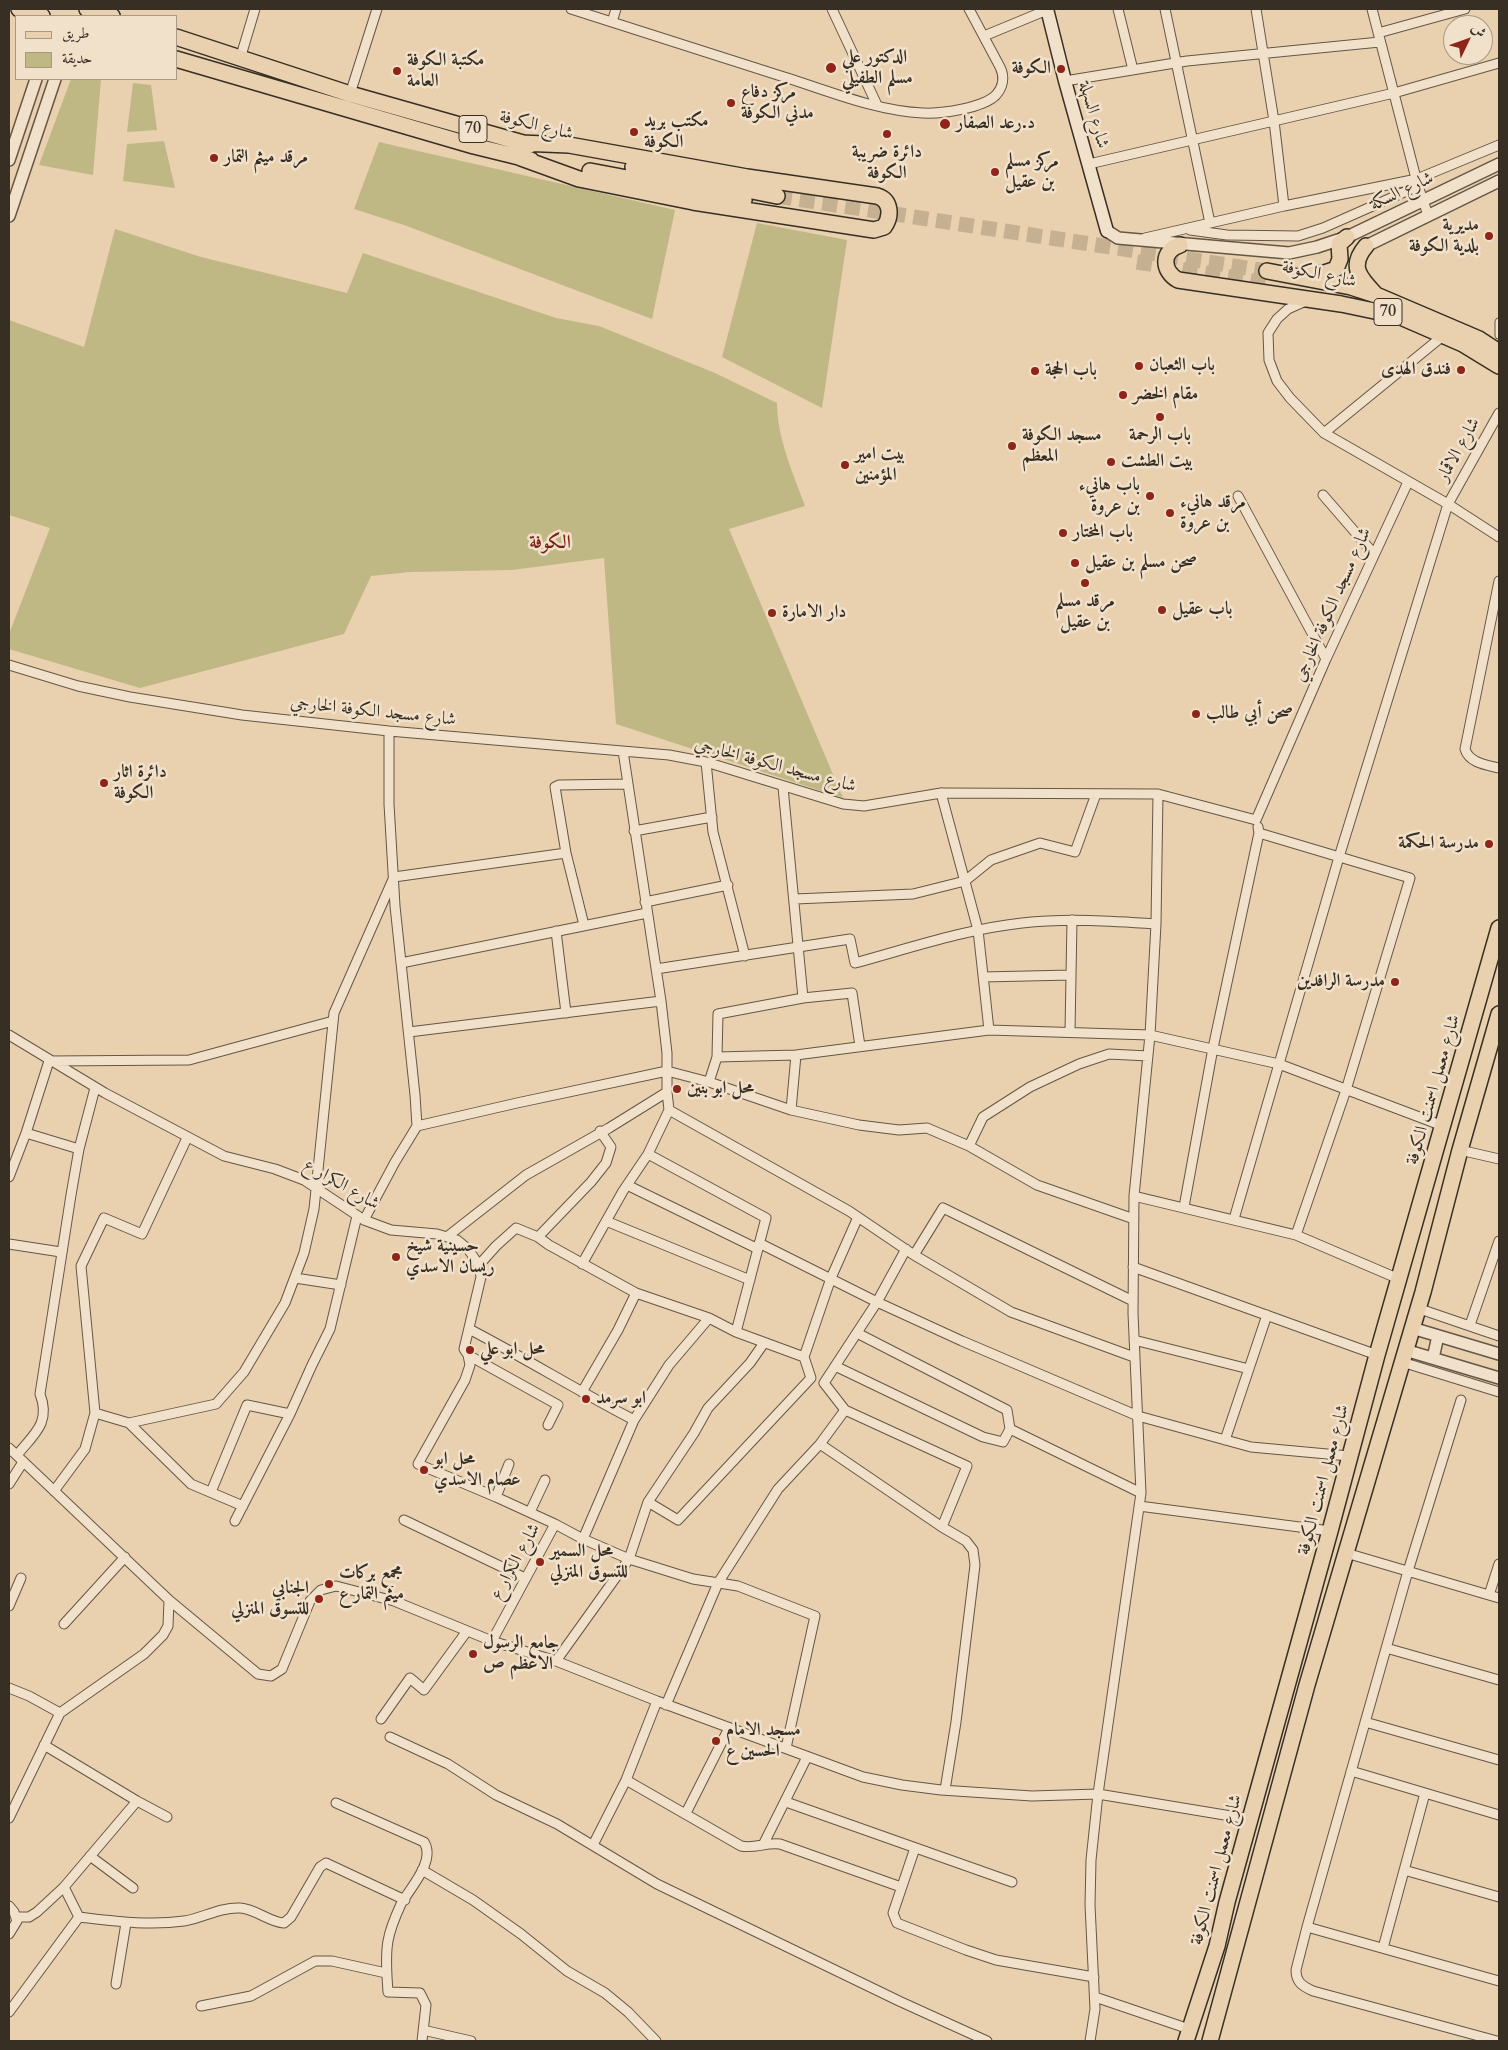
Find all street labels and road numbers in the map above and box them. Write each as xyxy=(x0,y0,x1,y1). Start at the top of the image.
street label: شارع السهلة xyxy=(1073,79,1113,151)
street label: شارع الكوفة xyxy=(497,106,575,146)
road number: 70 xyxy=(459,116,487,142)
street label: شارع السكة xyxy=(1367,168,1437,216)
street label: شارع الكوفة xyxy=(1280,257,1358,293)
road number: 70 xyxy=(1374,298,1402,326)
street label: شارع الاقمار xyxy=(1433,414,1485,486)
street label: شارع مسجد الكوفة الخارجي xyxy=(1289,525,1377,685)
street label: شارع مسجد الكوفة الخارجي xyxy=(289,693,457,731)
street label: شارع مسجد الكوفة الخارجي xyxy=(692,734,858,798)
street label: شارع معمل اسمنت الكوفة xyxy=(1402,1012,1466,1168)
street label: شارع الكرار ع xyxy=(299,1155,383,1215)
street label: شارع معمل اسمنت الكوفة xyxy=(1293,1402,1355,1558)
street label: شارع الكرار ع xyxy=(486,1520,546,1604)
street label: شارع معمل اسمنت الكوفة xyxy=(1186,1792,1248,1948)

